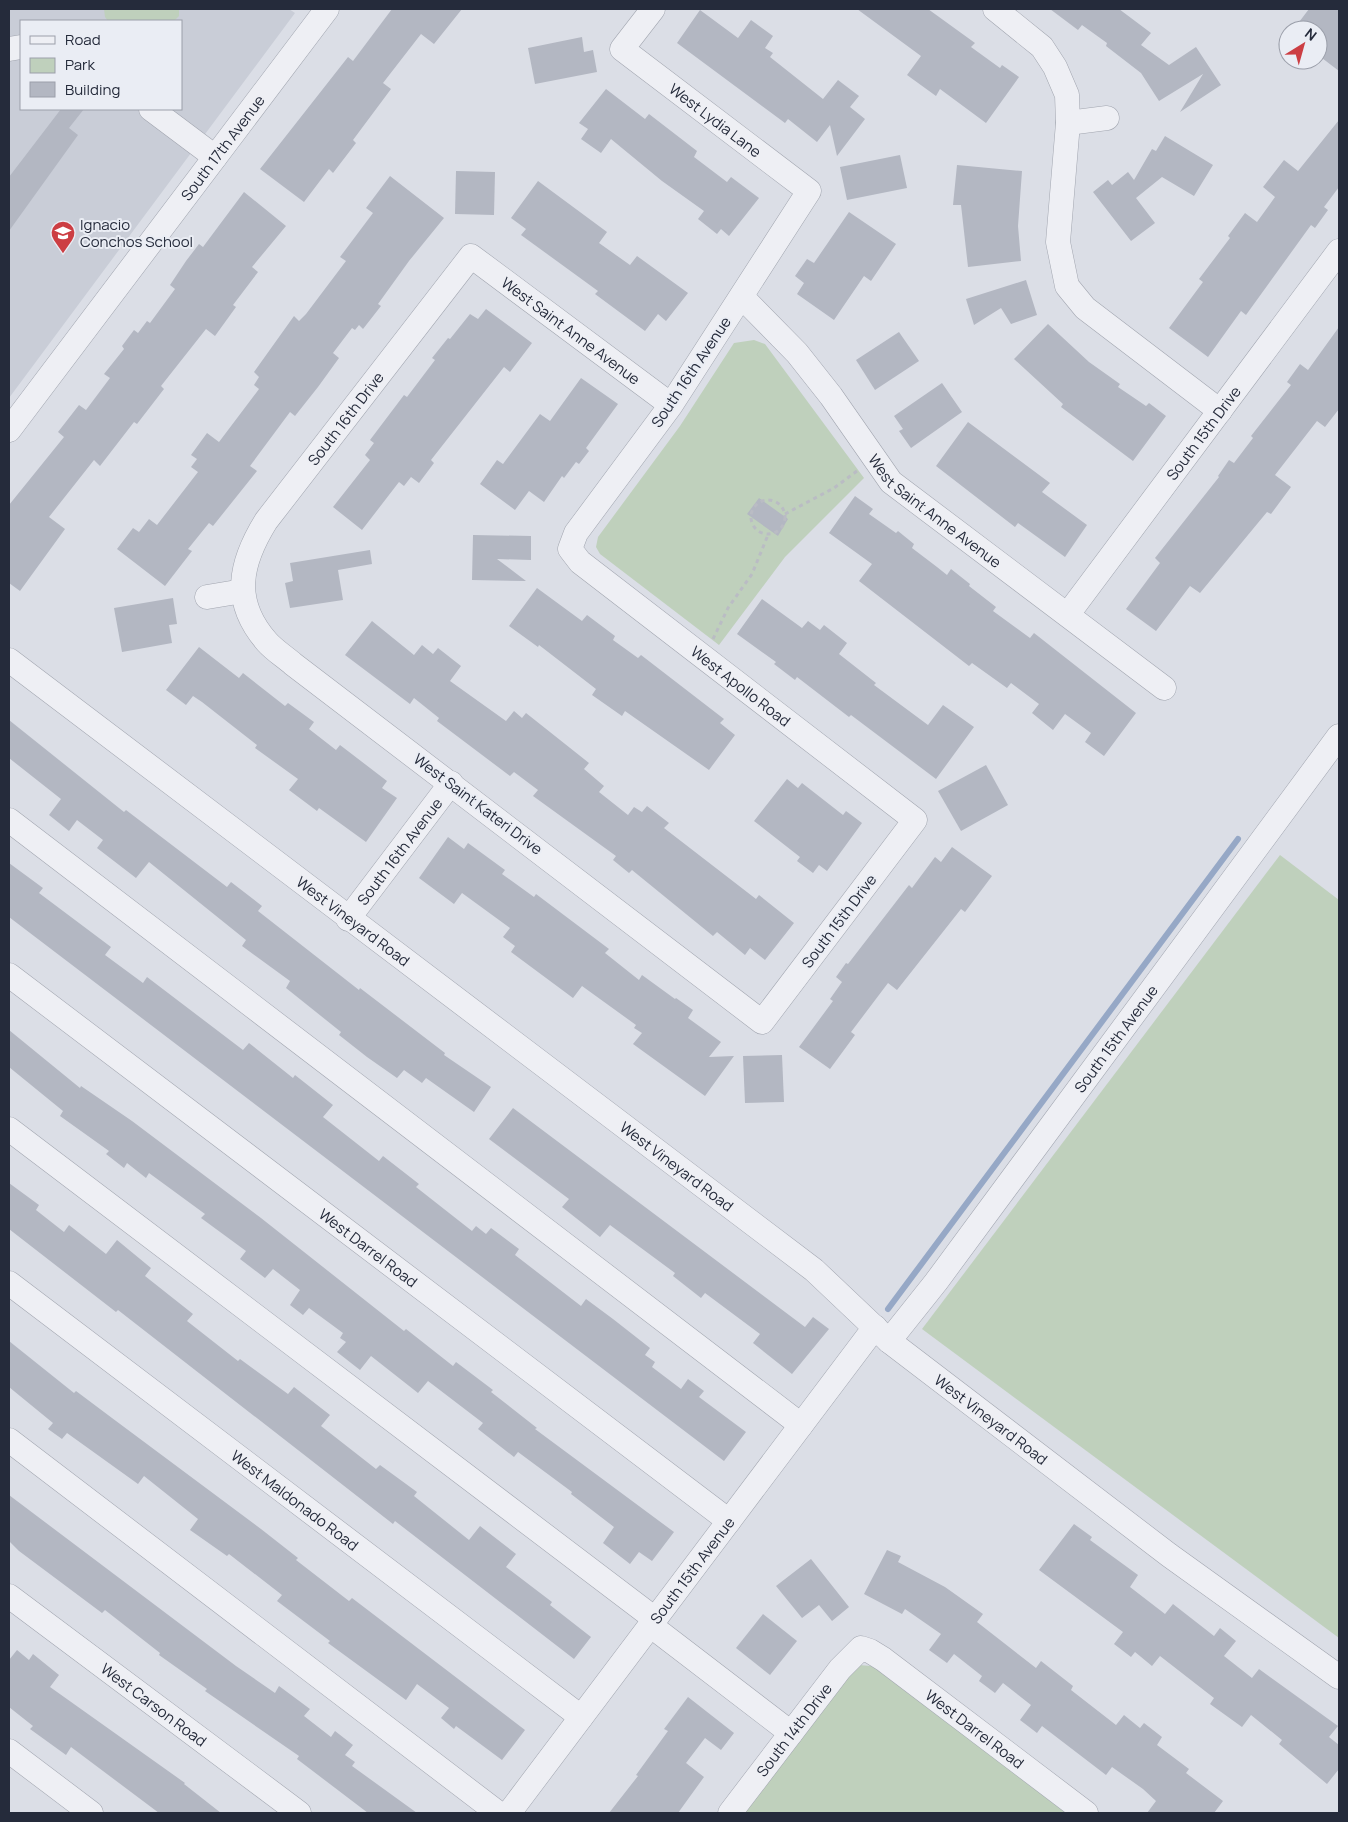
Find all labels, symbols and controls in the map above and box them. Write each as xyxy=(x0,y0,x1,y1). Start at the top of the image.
legend xyxy=(20,20,182,110)
north arrow xyxy=(1278,20,1328,70)
text: N xyxy=(1301,24,1321,45)
text: Road xyxy=(65,29,101,50)
text: Park xyxy=(65,54,95,75)
street label: West Lydia Lane xyxy=(665,78,766,162)
text: Building xyxy=(65,79,120,100)
street label: South 17th Avenue xyxy=(175,90,269,205)
place label: Ignacio Conchos School xyxy=(80,214,193,252)
school or university icon: Ignacio Conchos School xyxy=(50,220,76,254)
street label: West Saint Anne Avenue xyxy=(497,272,645,389)
street label: South 16th Avenue xyxy=(646,312,736,431)
street label: South 16th Drive xyxy=(302,367,388,470)
street label: South 15th Drive xyxy=(1161,381,1245,484)
street label: West Saint Anne Avenue xyxy=(864,449,1006,572)
street label: West Apollo Road xyxy=(687,641,795,731)
street label: West Saint Kateri Drive xyxy=(409,749,547,860)
street label: South 16th Avenue xyxy=(352,793,447,909)
street label: South 15th Drive xyxy=(797,870,881,972)
street label: West Vineyard Road xyxy=(292,871,414,971)
street label: South 15th Avenue xyxy=(1069,980,1163,1097)
street label: West Vineyard Road xyxy=(616,1116,738,1216)
street label: West Darrel Road xyxy=(315,1203,422,1292)
street label: West Vineyard Road xyxy=(930,1369,1052,1469)
street label: West Maldonado Road xyxy=(227,1445,363,1555)
street label: South 15th Avenue xyxy=(645,1512,739,1628)
street label: West Carson Road xyxy=(97,1658,211,1751)
street label: South 14th Drive xyxy=(751,1678,836,1781)
street label: West Darrel Road xyxy=(921,1684,1029,1773)

